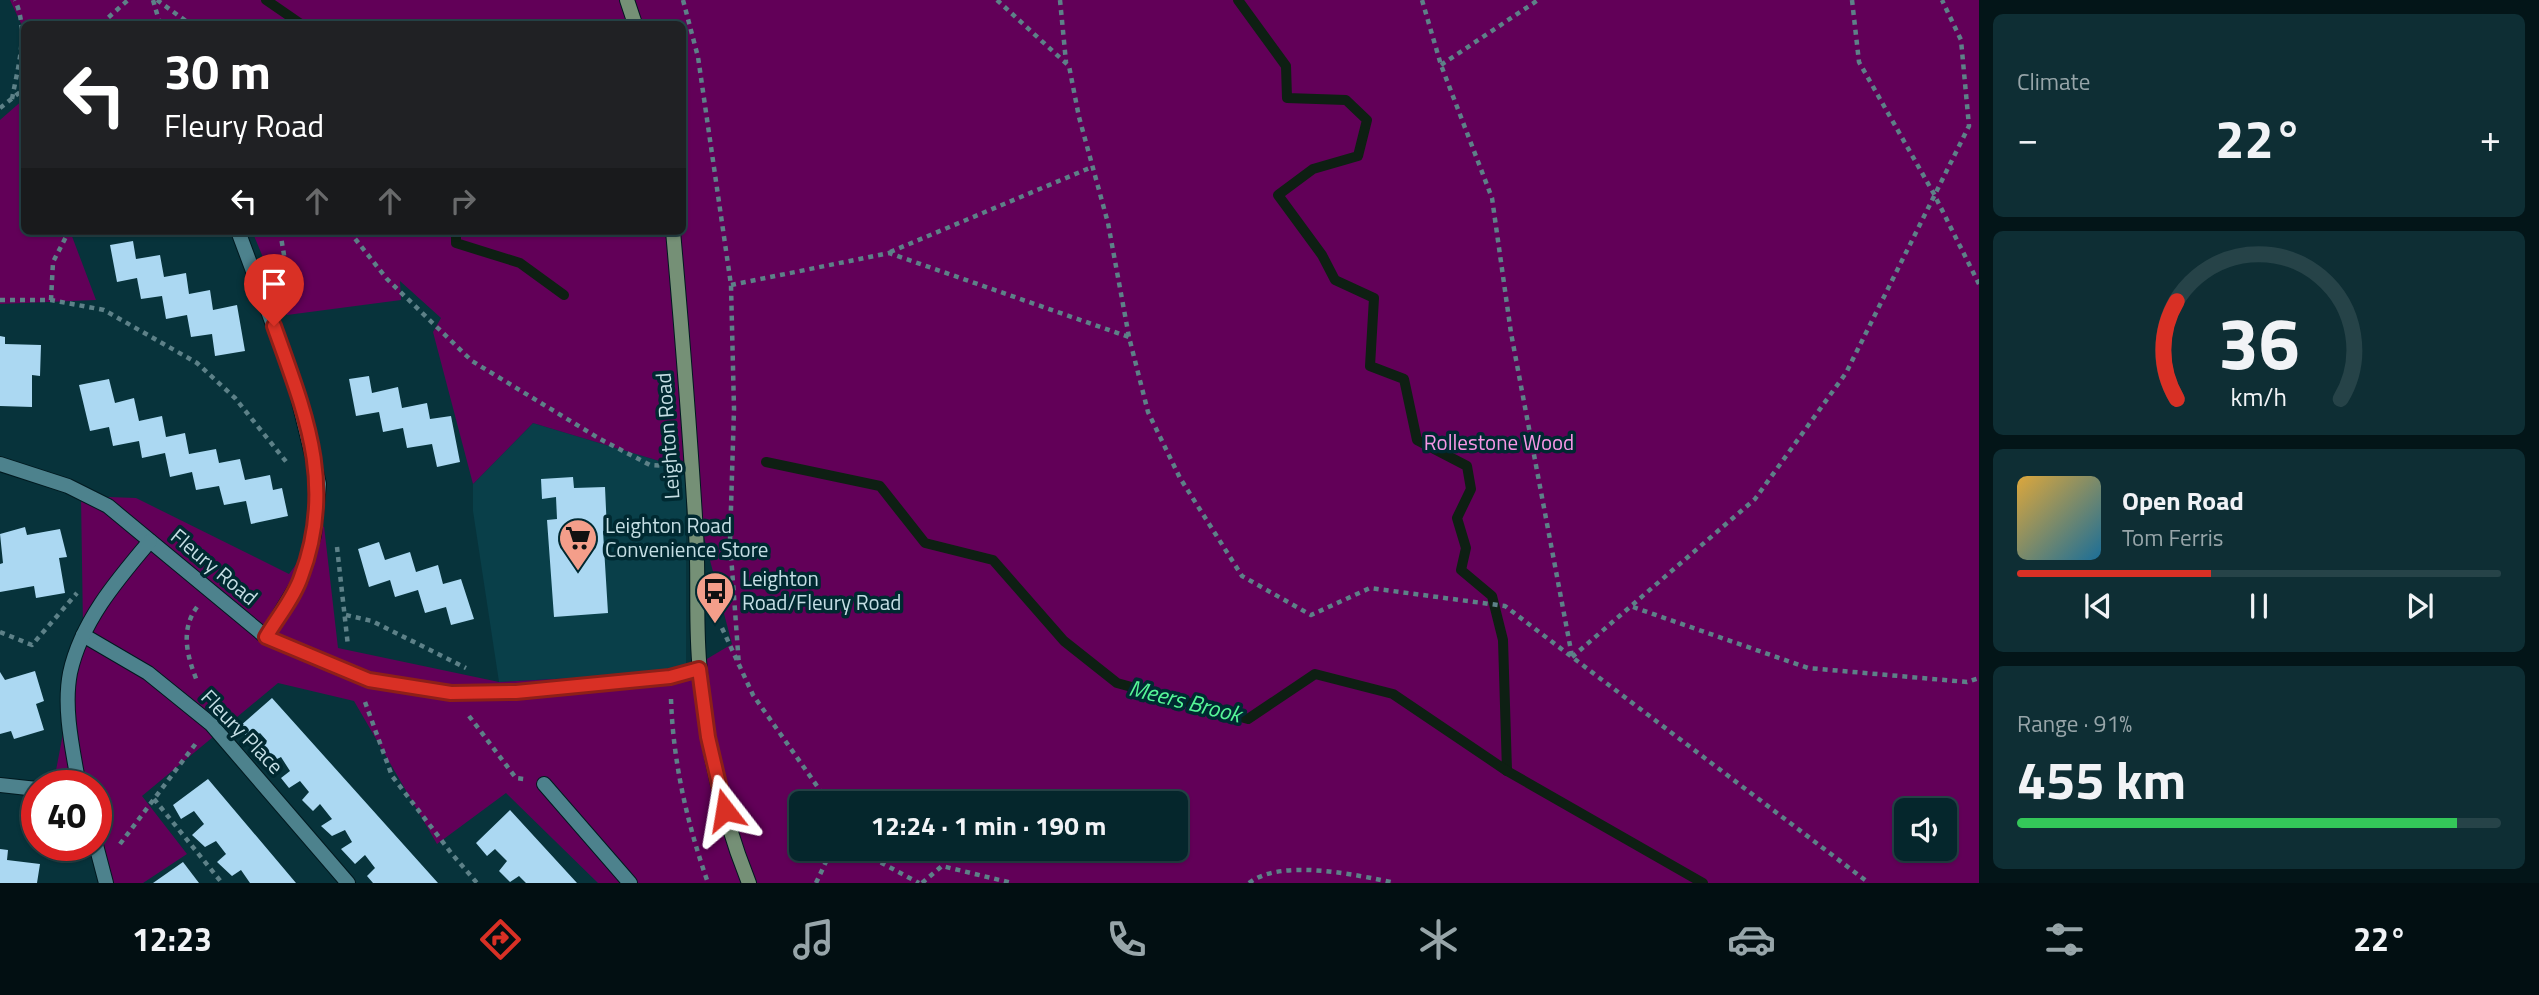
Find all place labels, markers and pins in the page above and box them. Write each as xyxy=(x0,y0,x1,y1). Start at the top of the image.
pin xyxy=(244,254,304,326)
place label: Leighton Road Convenience Store xyxy=(605,509,768,565)
supermarket icon: Leighton Road Convenience Store xyxy=(557,517,599,572)
place label: Leighton Road/Fleury Road xyxy=(742,562,901,618)
bus stop icon: Leighton Road/Fleury Road xyxy=(694,570,736,625)

